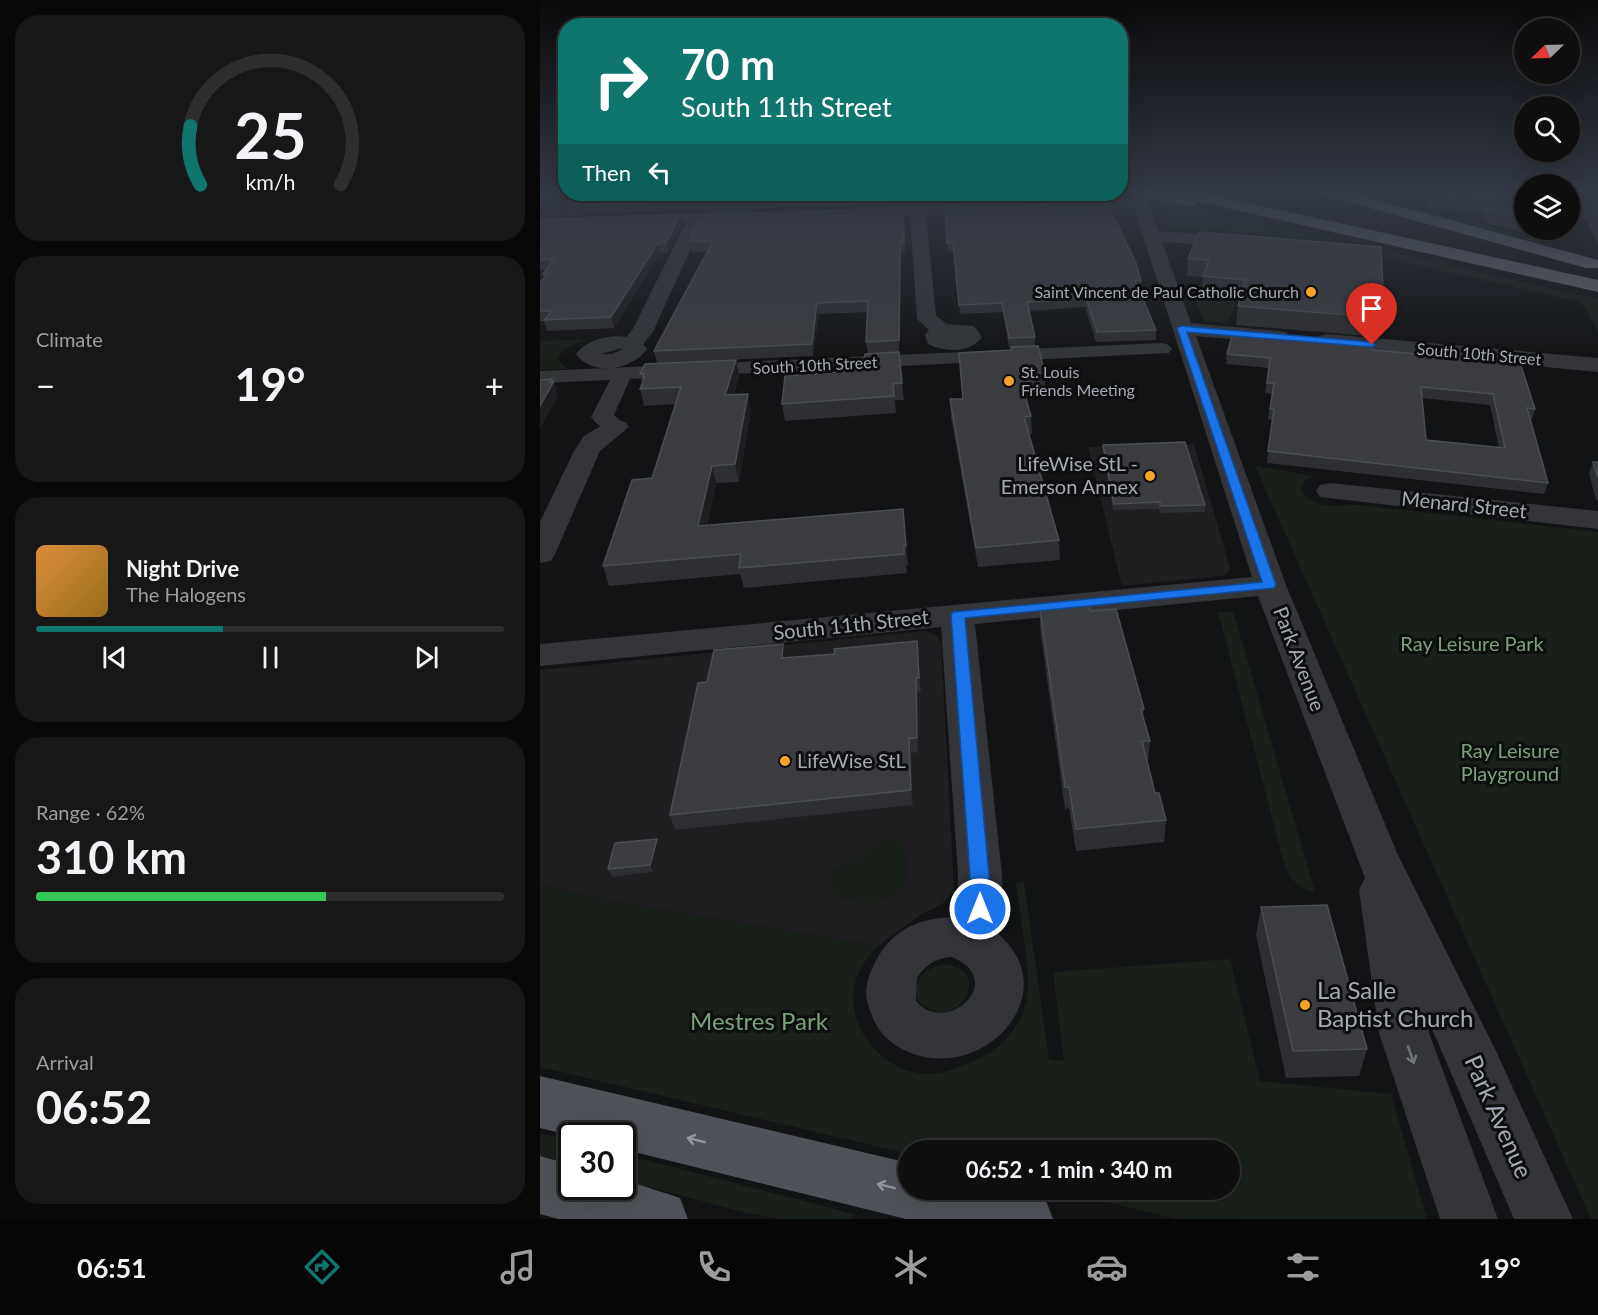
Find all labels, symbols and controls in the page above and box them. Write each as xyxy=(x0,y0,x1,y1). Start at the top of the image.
north arrow xyxy=(1514,18,1580,84)
map controls xyxy=(1514,18,1580,240)
text: 70 m xyxy=(681,39,775,89)
icon: right xyxy=(582,42,660,120)
text: South 11th Street xyxy=(681,90,892,123)
button: search xyxy=(1514,96,1580,162)
text: 25 xyxy=(234,97,306,172)
icon: left xyxy=(643,156,676,189)
text: Then xyxy=(582,159,631,186)
text: km/h xyxy=(245,169,295,195)
button: layers xyxy=(1514,174,1580,240)
place label: Saint Vincent de Paul Catholic Church xyxy=(1035,282,1299,301)
pin xyxy=(1346,283,1397,345)
marker: Saint Vincent de Paul Catholic Church xyxy=(1304,285,1318,299)
icon: arrive xyxy=(1355,292,1388,325)
text: Climate xyxy=(36,327,103,351)
street label: South 10th Street xyxy=(1416,339,1542,368)
street label: South 10th Street xyxy=(752,352,878,377)
text: 19° xyxy=(235,357,305,411)
place label: St. Louis Friends Meeting xyxy=(1021,362,1135,399)
text: − xyxy=(36,365,55,405)
text: + xyxy=(485,365,504,405)
marker: St. Louis Friends Meeting xyxy=(1002,374,1016,388)
place label: LifeWise StL - Emerson Annex xyxy=(1001,451,1138,498)
marker: LifeWise StL - Emerson Annex xyxy=(1143,469,1157,483)
street label: Menard Street xyxy=(1400,485,1528,523)
text: Night Drive xyxy=(126,555,239,582)
text: The Halogens xyxy=(126,582,246,606)
street label: Park Avenue xyxy=(1269,603,1331,714)
street label: South 11th Street xyxy=(772,604,930,644)
park label: Ray Leisure Park xyxy=(1400,631,1545,655)
icon: previous xyxy=(98,641,131,674)
icon: pause xyxy=(254,641,287,674)
icon: next xyxy=(410,641,443,674)
park label: Ray Leisure Playground xyxy=(1460,738,1560,785)
place label: LifeWise StL xyxy=(797,748,906,772)
marker: LifeWise StL xyxy=(778,754,792,768)
text: Range · 62% xyxy=(36,800,145,824)
text: 310 km xyxy=(36,830,187,884)
position arrow xyxy=(948,877,1012,941)
place label: La Salle Baptist Church xyxy=(1317,975,1473,1032)
marker: La Salle Baptist Church xyxy=(1298,998,1312,1012)
park label: Mestres Park xyxy=(690,1006,829,1035)
one-way arrow xyxy=(1407,1045,1418,1063)
text: Arrival xyxy=(36,1050,94,1074)
street label: Park Avenue xyxy=(1459,1050,1539,1182)
text: 06:52 xyxy=(36,1080,152,1134)
speed limit sign: 30 xyxy=(558,1122,636,1200)
one-way arrow xyxy=(687,1133,706,1145)
text: 06:52 · 1 min · 340 m xyxy=(966,1156,1172,1183)
one-way arrow xyxy=(876,1179,895,1191)
icon: directions xyxy=(301,1246,343,1288)
icon: music xyxy=(497,1246,539,1288)
icon: phone xyxy=(693,1246,735,1288)
icon: climate xyxy=(890,1246,932,1288)
icon: car xyxy=(1086,1246,1128,1288)
icon: filters xyxy=(1282,1246,1324,1288)
text: 06:51 xyxy=(77,1251,147,1284)
text: 19° xyxy=(1478,1251,1521,1284)

